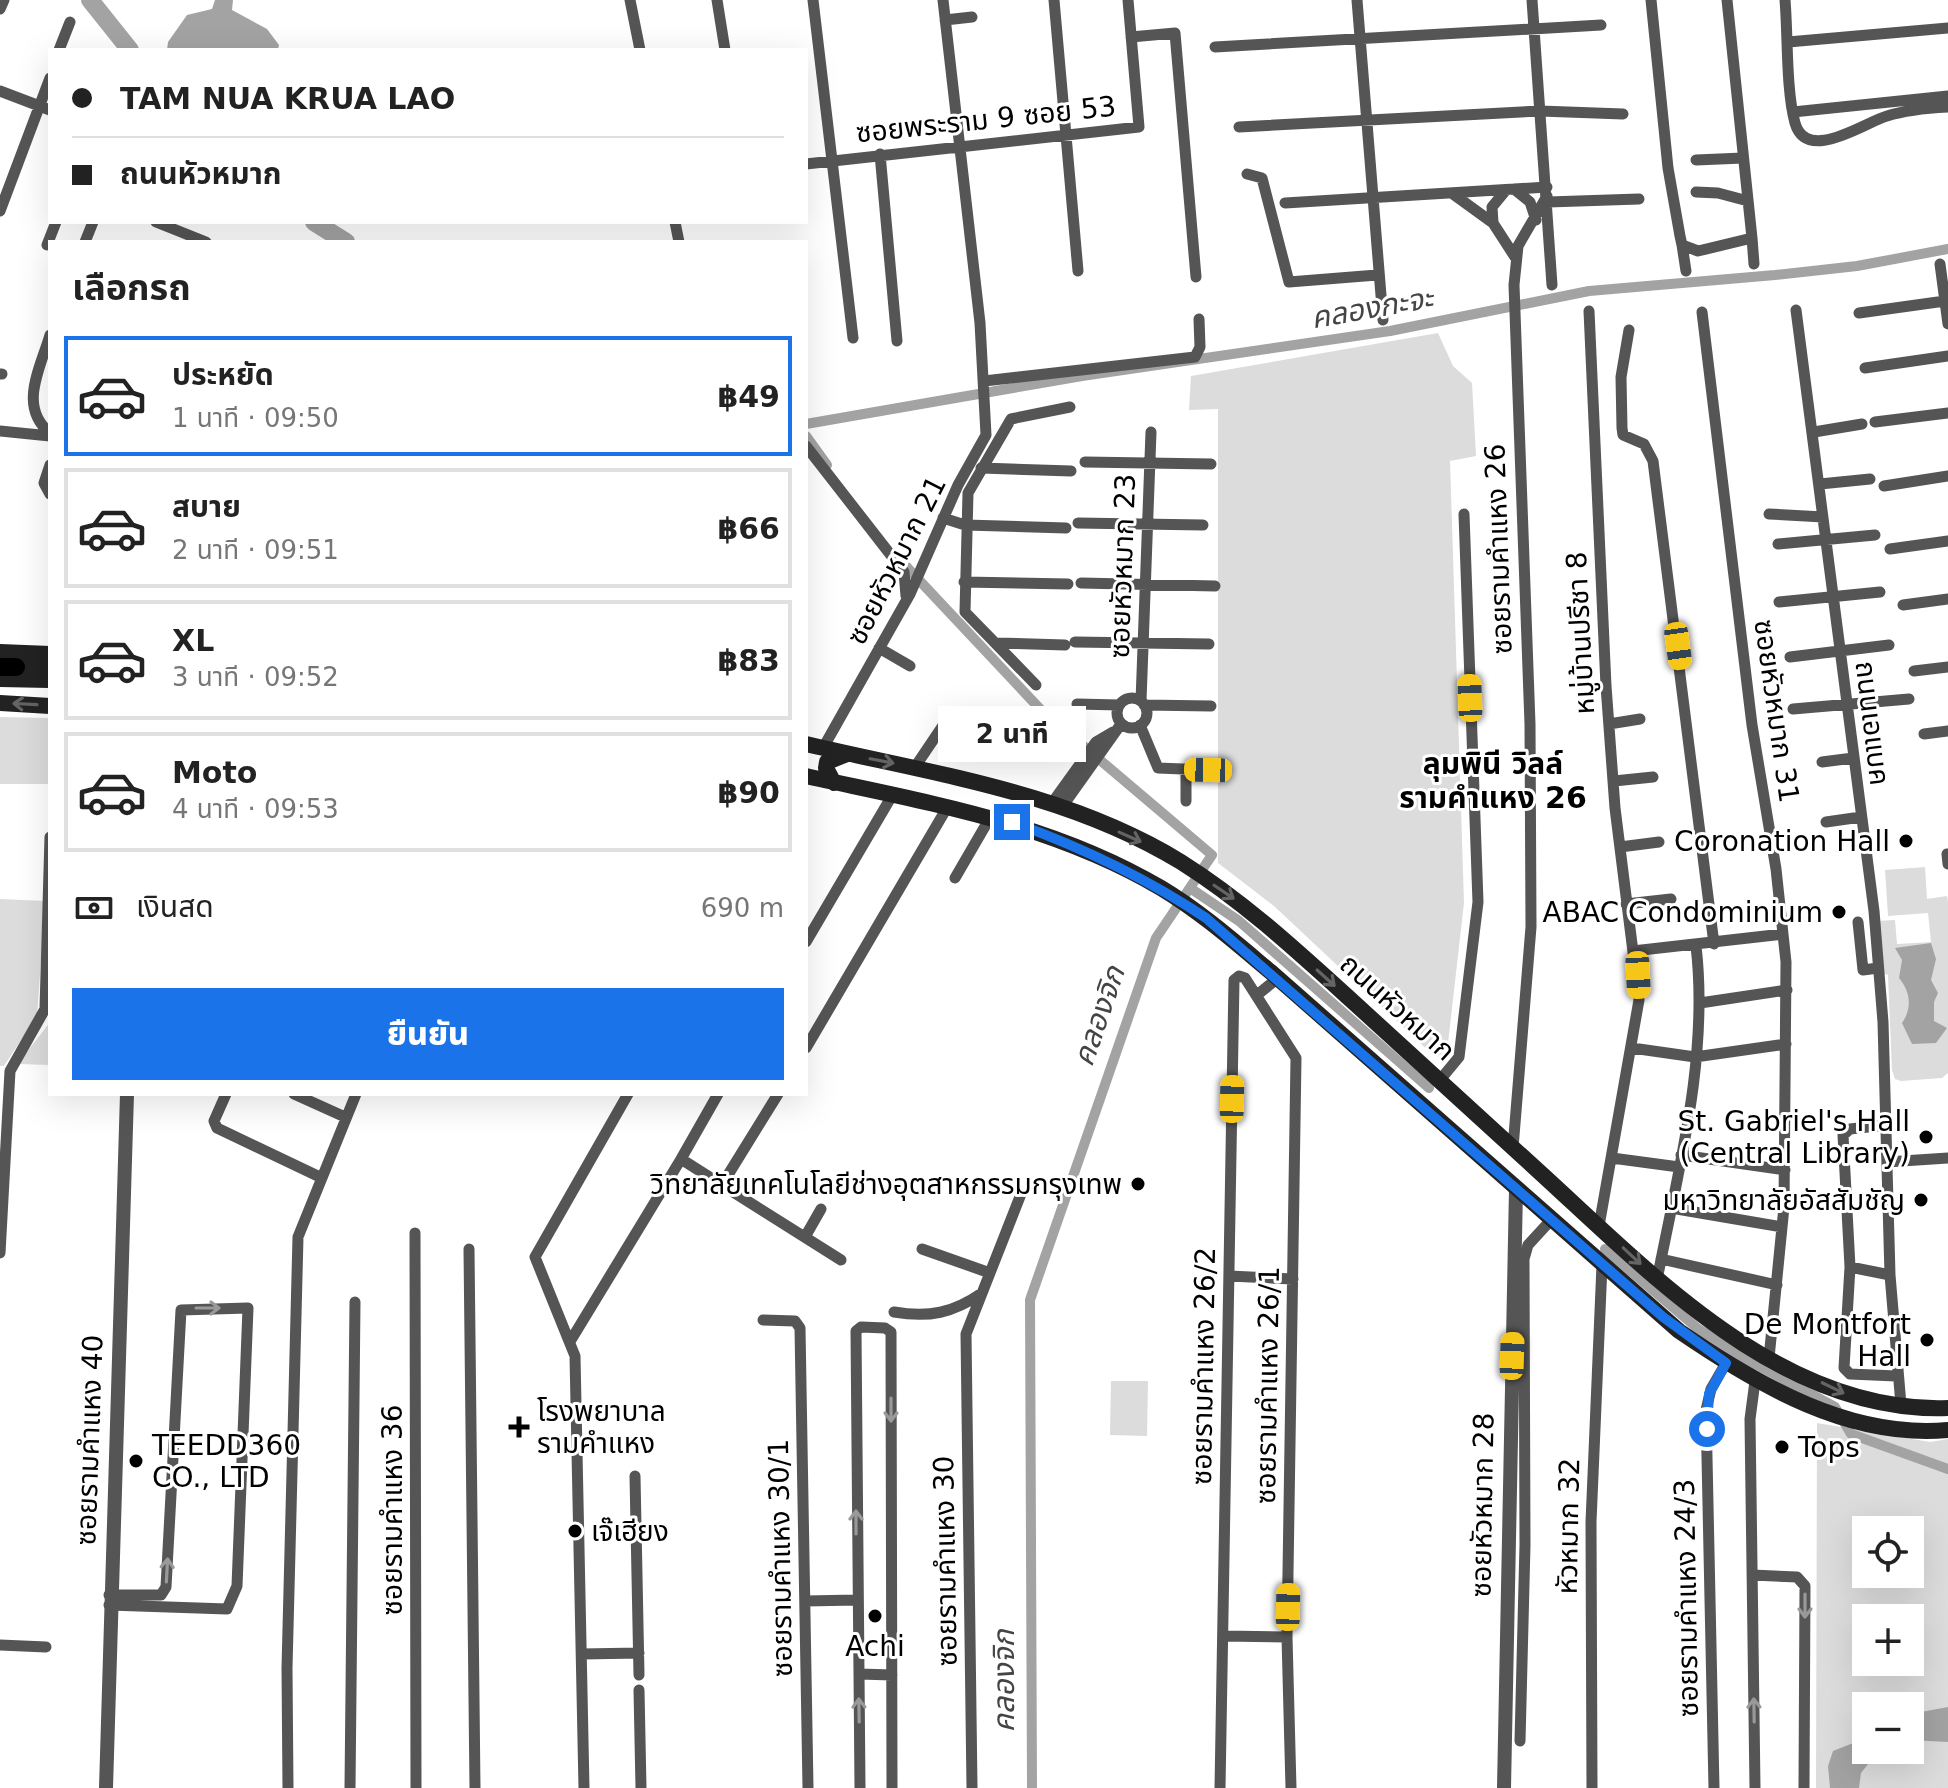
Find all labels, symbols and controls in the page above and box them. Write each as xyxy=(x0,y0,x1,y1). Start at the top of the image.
text: TAM NUA KRUA LAO xyxy=(120,81,455,116)
street label: ซอยพระราม 9 ซอย 53 xyxy=(854,89,1118,150)
text: ถนนหัวหมาก xyxy=(120,156,281,191)
text: เลือกรถ xyxy=(72,267,191,308)
water label: คลองกะจะ xyxy=(1308,279,1438,335)
text: ประหยัด xyxy=(172,357,274,392)
icon: car xyxy=(76,360,148,432)
text: ฿49 xyxy=(717,379,780,414)
text: 1 นาที · 09:50 xyxy=(172,403,339,433)
street label: ซอยรามคำแหง 26 xyxy=(1478,443,1519,655)
street label: ซอยหัวหมาก 21 xyxy=(840,470,953,650)
street label: ซอยหัวหมาก 23 xyxy=(1103,473,1142,659)
text: สบาย xyxy=(172,489,241,524)
icon: car xyxy=(76,492,148,564)
text: ฿66 xyxy=(717,511,780,546)
text: 2 นาที · 09:51 xyxy=(172,535,339,565)
street label: หมู่บ้านปรีชา 8 xyxy=(1560,551,1602,715)
street label: ซอยหัวหมาก 31 xyxy=(1747,617,1806,805)
car xyxy=(1663,621,1693,671)
text: XL xyxy=(172,623,214,658)
icon: car xyxy=(76,624,148,696)
text: ฿83 xyxy=(717,643,780,678)
street label: ถนนเอแบค xyxy=(1849,659,1896,787)
text: 3 นาที · 09:52 xyxy=(172,662,339,692)
car xyxy=(1457,674,1483,722)
one-way arrow xyxy=(12,696,39,711)
callout: 2 นาที xyxy=(938,706,1086,762)
text: 2 นาที xyxy=(976,719,1048,749)
district label: ลุมพินี วิลล์ รามคำแหง 26 xyxy=(1399,746,1587,815)
one-way arrow xyxy=(869,754,894,769)
text: Moto xyxy=(172,755,257,790)
icon: car xyxy=(76,756,148,828)
car xyxy=(1184,758,1232,782)
text: ฿90 xyxy=(717,775,780,810)
text: 4 นาที · 09:53 xyxy=(172,794,339,824)
route end xyxy=(994,804,1030,840)
place label: Coronation Hall xyxy=(1674,825,1890,858)
one-way arrow xyxy=(1117,830,1142,845)
marker: Coronation Hall xyxy=(1897,832,1915,850)
one-way arrow xyxy=(1213,884,1235,900)
icon: cash xyxy=(72,886,116,930)
text: เงินสด xyxy=(136,889,214,924)
text: 690 m xyxy=(701,893,784,923)
place label: ABAC Condominium xyxy=(1543,896,1823,929)
marker: ABAC Condominium xyxy=(1830,903,1848,921)
street label: ถนนหัวหมาก xyxy=(1333,947,1462,1068)
car xyxy=(1625,950,1651,1000)
water label: คลองจิก xyxy=(1065,961,1132,1070)
one-way arrow xyxy=(1316,968,1336,986)
button: ยืนยัน xyxy=(72,988,784,1080)
car xyxy=(1220,1075,1244,1123)
place label: St. Gabriel's Hall (Central Library) xyxy=(1678,1105,1910,1170)
marker: St. Gabriel's Hall (Central Library) xyxy=(1917,1128,1935,1146)
place label: วิทยาลัยเทคโนโลยีช่างอุตสาหกรรมกรุงเทพ xyxy=(649,1168,1122,1201)
marker: วิทยาลัยเทคโนโลยีช่างอุตสาหกรรมกรุงเทพ xyxy=(1129,1175,1147,1193)
place label: มหาวิทยาลัยอัสสัมชัญ xyxy=(1662,1184,1905,1217)
marker: มหาวิทยาลัยอัสสัมชัญ xyxy=(1912,1191,1930,1209)
street label: ซอยรามคำแหง 26/2 xyxy=(1185,1247,1222,1485)
one-way arrow xyxy=(1621,1247,1641,1265)
street label: ซอยรามคำแหง 26/1 xyxy=(1249,1266,1286,1504)
one-way arrow xyxy=(194,1300,221,1316)
place label: De Montfort Hall xyxy=(1744,1308,1911,1373)
marker: De Montfort Hall xyxy=(1918,1331,1936,1349)
car xyxy=(1499,1332,1525,1380)
street label: ซอยรามคำแหง 40 xyxy=(69,1334,110,1546)
one-way arrow xyxy=(1820,1381,1844,1397)
place label: โรงพยาบาล รามคำแหง xyxy=(537,1395,666,1460)
one-way arrow xyxy=(883,1396,899,1423)
street label: ซอยรามคำแหง 36 xyxy=(376,1405,409,1615)
route start xyxy=(1689,1411,1725,1447)
street label: ซอยหัวหมาก 28 xyxy=(1464,1412,1501,1598)
marker: โรงพยาบาล รามคำแหง xyxy=(508,1416,530,1438)
place label: TEEDD360 CO., LTD xyxy=(151,1429,301,1494)
place label: Tops xyxy=(1797,1431,1860,1464)
marker: Tops xyxy=(1773,1438,1791,1456)
street label: ซอยรามคำแหง 30/1 xyxy=(762,1439,799,1677)
marker: TEEDD360 CO., LTD xyxy=(127,1452,145,1470)
street label: ซอยรามคำแหง 30 xyxy=(927,1455,964,1667)
street label: หัวหมาก 32 xyxy=(1551,1457,1586,1595)
street label: ซอยรามคำแหง 24/3 xyxy=(1668,1479,1705,1717)
one-way arrow xyxy=(848,1509,864,1536)
place label: เจ๊เฮียง xyxy=(591,1515,669,1548)
map controls xyxy=(1852,1516,1924,1764)
button: locate xyxy=(1852,1516,1924,1588)
marker: เจ๊เฮียง xyxy=(566,1522,584,1540)
one-way arrow xyxy=(160,1557,175,1584)
car xyxy=(1276,1583,1300,1631)
one-way arrow xyxy=(1797,1592,1813,1619)
button: + xyxy=(1852,1604,1924,1676)
marker: Achi xyxy=(866,1607,884,1625)
water label: คลองจิก xyxy=(986,1629,1021,1732)
place label: Achi xyxy=(845,1630,905,1663)
button: − xyxy=(1852,1692,1924,1764)
one-way arrow xyxy=(851,1697,867,1724)
one-way arrow xyxy=(1746,1697,1762,1724)

